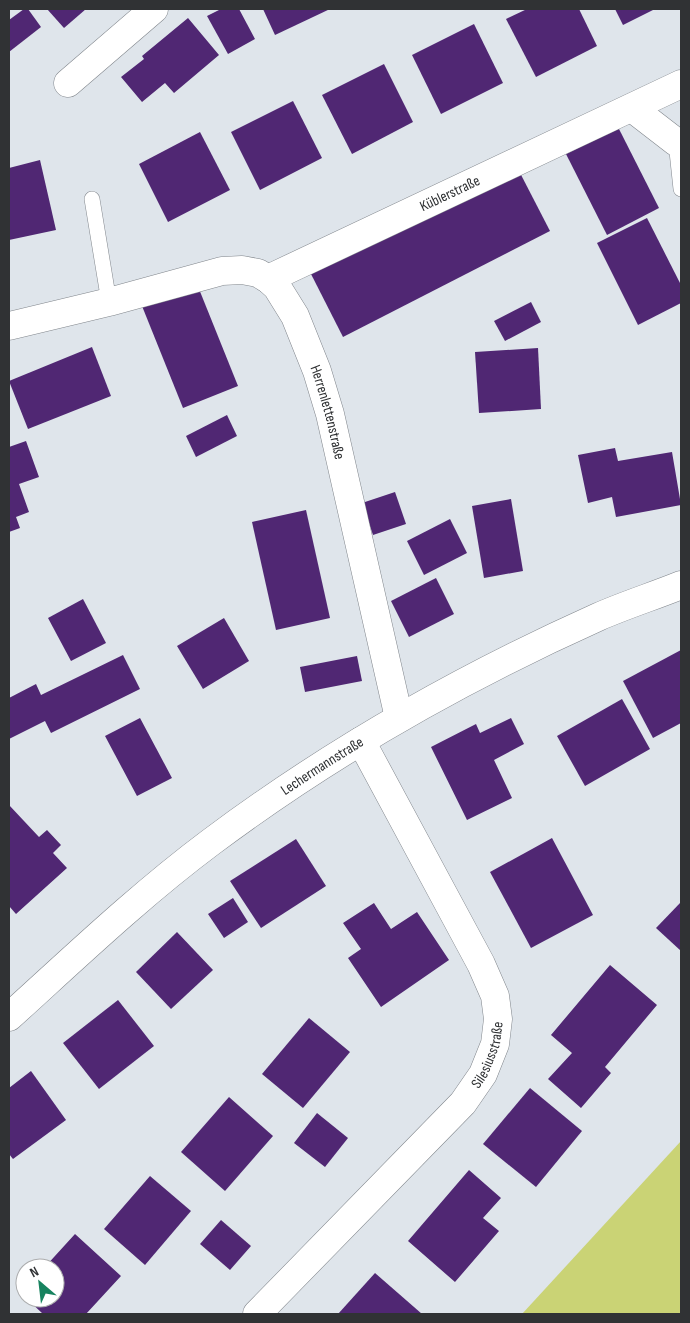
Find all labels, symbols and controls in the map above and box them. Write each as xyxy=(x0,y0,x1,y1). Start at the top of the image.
street label: Küblerstraße xyxy=(417,171,483,215)
street label: Herrenlettenstraße xyxy=(306,362,349,461)
street label: Lechermannstraße xyxy=(277,732,367,799)
street label: Silesiusstraße xyxy=(467,1020,507,1092)
north arrow xyxy=(15,1258,65,1308)
text: N xyxy=(27,1263,41,1281)

